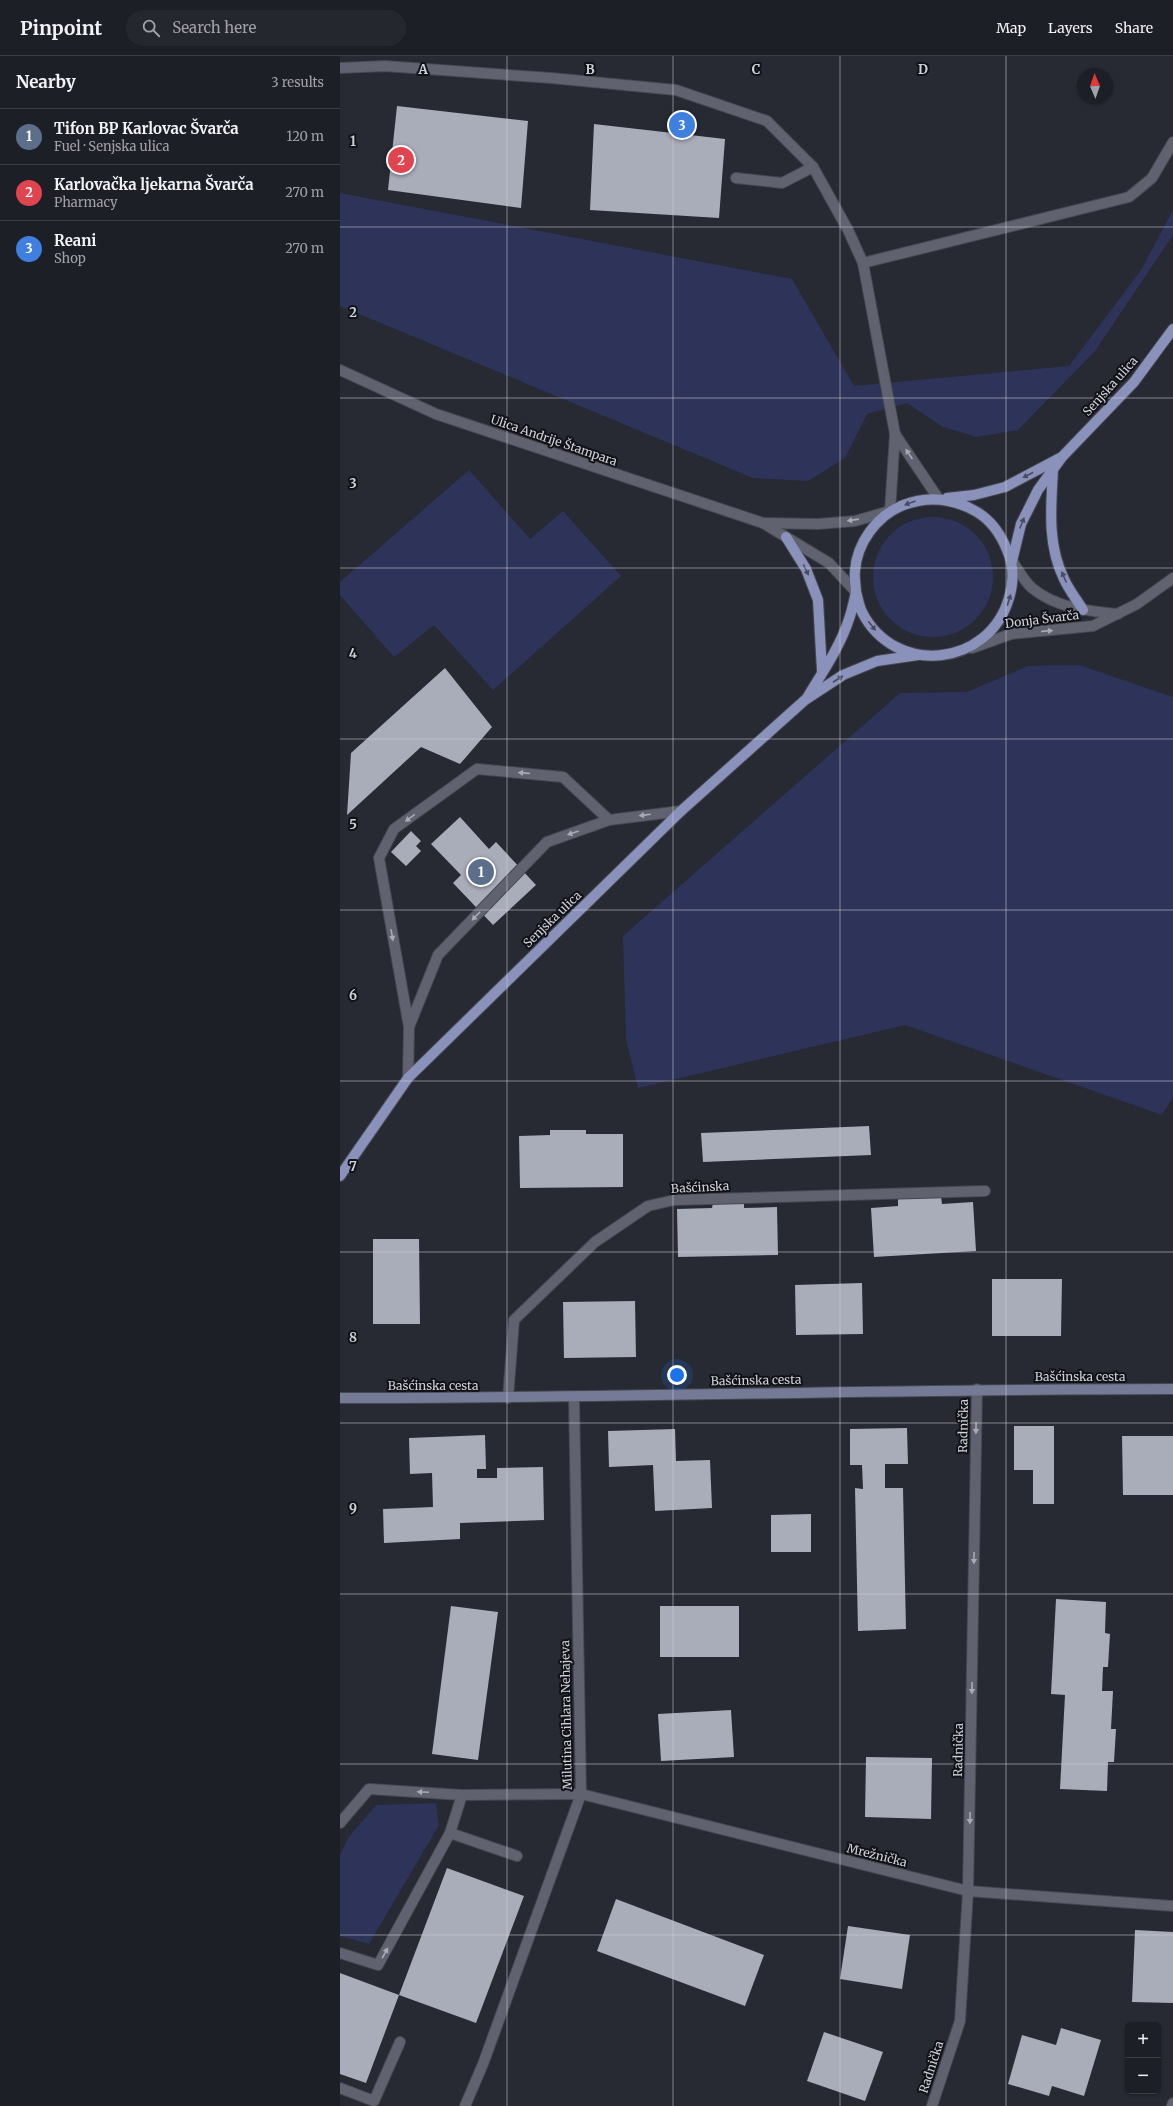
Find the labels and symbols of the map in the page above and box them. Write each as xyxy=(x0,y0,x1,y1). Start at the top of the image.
text: A xyxy=(417,61,428,78)
text: B xyxy=(585,61,595,78)
text: C xyxy=(752,61,761,78)
text: D xyxy=(918,61,928,78)
north arrow xyxy=(1077,68,1113,104)
pin: 3 xyxy=(669,110,695,140)
text: 1 xyxy=(350,133,356,150)
pin: 2 xyxy=(388,145,414,175)
text: 2 xyxy=(349,304,357,321)
street label: Senjska ulica xyxy=(1079,353,1141,419)
street label: Ulica Andrije Štampara xyxy=(489,410,620,469)
one-way arrow xyxy=(905,449,913,460)
one-way arrow xyxy=(1022,472,1034,478)
text: 3 xyxy=(349,475,357,492)
one-way arrow xyxy=(903,501,915,507)
one-way arrow xyxy=(846,517,859,523)
one-way arrow xyxy=(1020,517,1026,529)
one-way arrow xyxy=(803,564,809,576)
one-way arrow xyxy=(1060,570,1066,582)
one-way arrow xyxy=(1006,594,1012,606)
street label: Donja Švarča xyxy=(1004,606,1080,631)
one-way arrow xyxy=(868,621,877,632)
one-way arrow xyxy=(1041,627,1053,634)
text: 4 xyxy=(349,645,358,662)
one-way arrow xyxy=(833,675,843,683)
one-way arrow xyxy=(518,770,530,777)
one-way arrow xyxy=(639,812,651,818)
one-way arrow xyxy=(404,814,415,822)
text: 5 xyxy=(349,816,357,833)
one-way arrow xyxy=(566,830,578,836)
pin: 1 xyxy=(468,857,494,887)
street label: Senjska ulica xyxy=(520,887,585,950)
one-way arrow xyxy=(471,911,481,921)
one-way arrow xyxy=(390,928,396,941)
text: 6 xyxy=(349,987,357,1004)
text: 7 xyxy=(349,1158,357,1175)
street label: Bašćinska xyxy=(670,1178,730,1196)
text: 8 xyxy=(349,1329,357,1346)
your location xyxy=(667,1365,687,1385)
street label: Bašćinska cesta xyxy=(1035,1369,1126,1384)
street label: Bašćinska cesta xyxy=(711,1372,802,1388)
street label: Bašćinska cesta xyxy=(388,1378,479,1393)
street label: Radnička xyxy=(955,1398,971,1453)
one-way arrow xyxy=(973,1422,979,1435)
text: 9 xyxy=(349,1500,357,1517)
one-way arrow xyxy=(971,1552,977,1565)
street label: Milutina Cihlara Nehajeva xyxy=(557,1640,575,1790)
one-way arrow xyxy=(969,1682,975,1695)
street label: Radnička xyxy=(950,1722,966,1777)
one-way arrow xyxy=(417,1789,429,1796)
one-way arrow xyxy=(967,1812,973,1825)
street label: Mrežnička xyxy=(845,1840,909,1870)
one-way arrow xyxy=(381,1947,388,1959)
street label: Radnička xyxy=(916,2038,947,2095)

